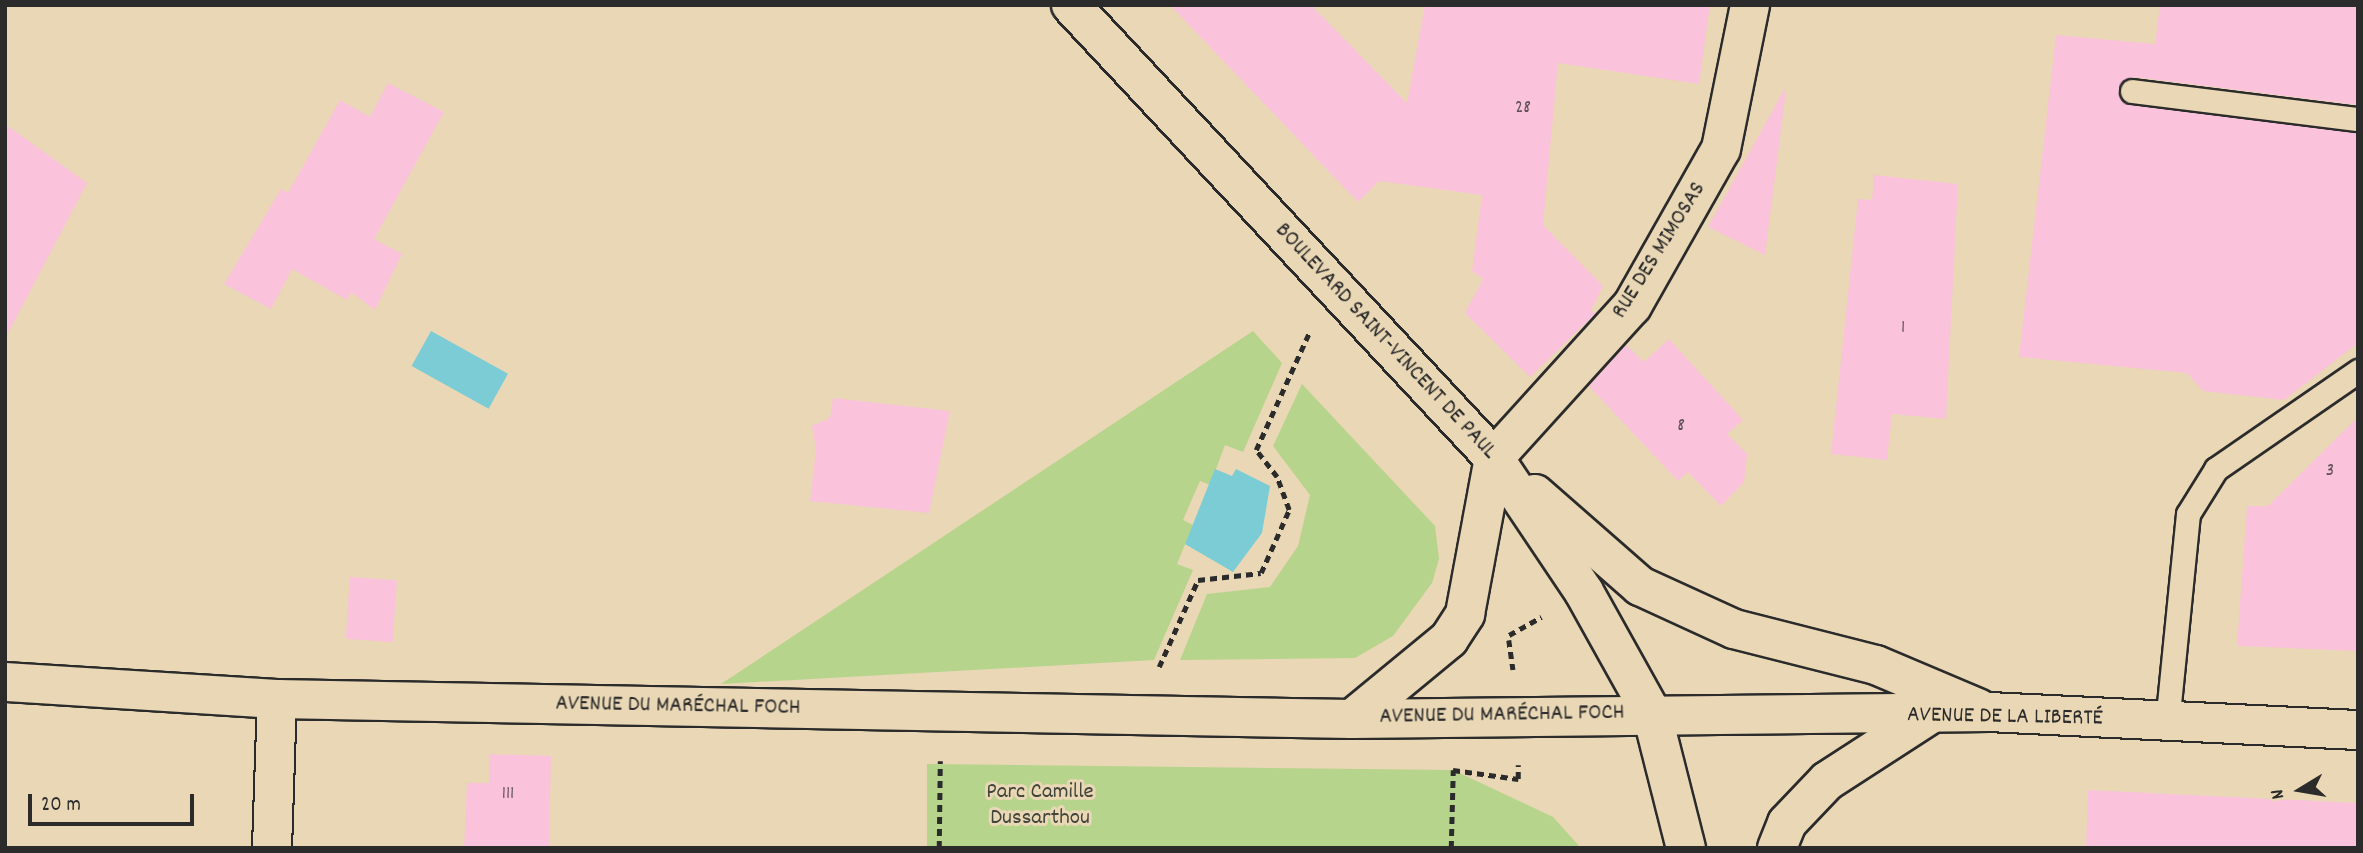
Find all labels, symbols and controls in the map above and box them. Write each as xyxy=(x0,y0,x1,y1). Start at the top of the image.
house number: 28 xyxy=(1515,98,1531,120)
street label: RUE DES MIMOSAS xyxy=(1607,178,1713,324)
street label: BOULEVARD SAINT-VINCENT DE PAUL xyxy=(1268,218,1502,466)
house number: 1 xyxy=(1901,318,1905,340)
house number: 8 xyxy=(1677,416,1685,438)
house number: 3 xyxy=(2326,461,2334,483)
street label: AVENUE DU MARÉCHAL FOCH xyxy=(555,691,801,723)
street label: AVENUE DU MARÉCHAL FOCH xyxy=(1379,700,1625,732)
street label: AVENUE DE LA LIBERTÉ xyxy=(1907,702,2103,734)
north arrow xyxy=(2265,755,2335,825)
park label: Parc Camille Dussarthou xyxy=(986,779,1094,833)
scale bar xyxy=(32,780,198,824)
house number: 111 xyxy=(502,784,514,806)
text: N xyxy=(2265,787,2293,801)
text: 20 m xyxy=(41,791,81,821)

